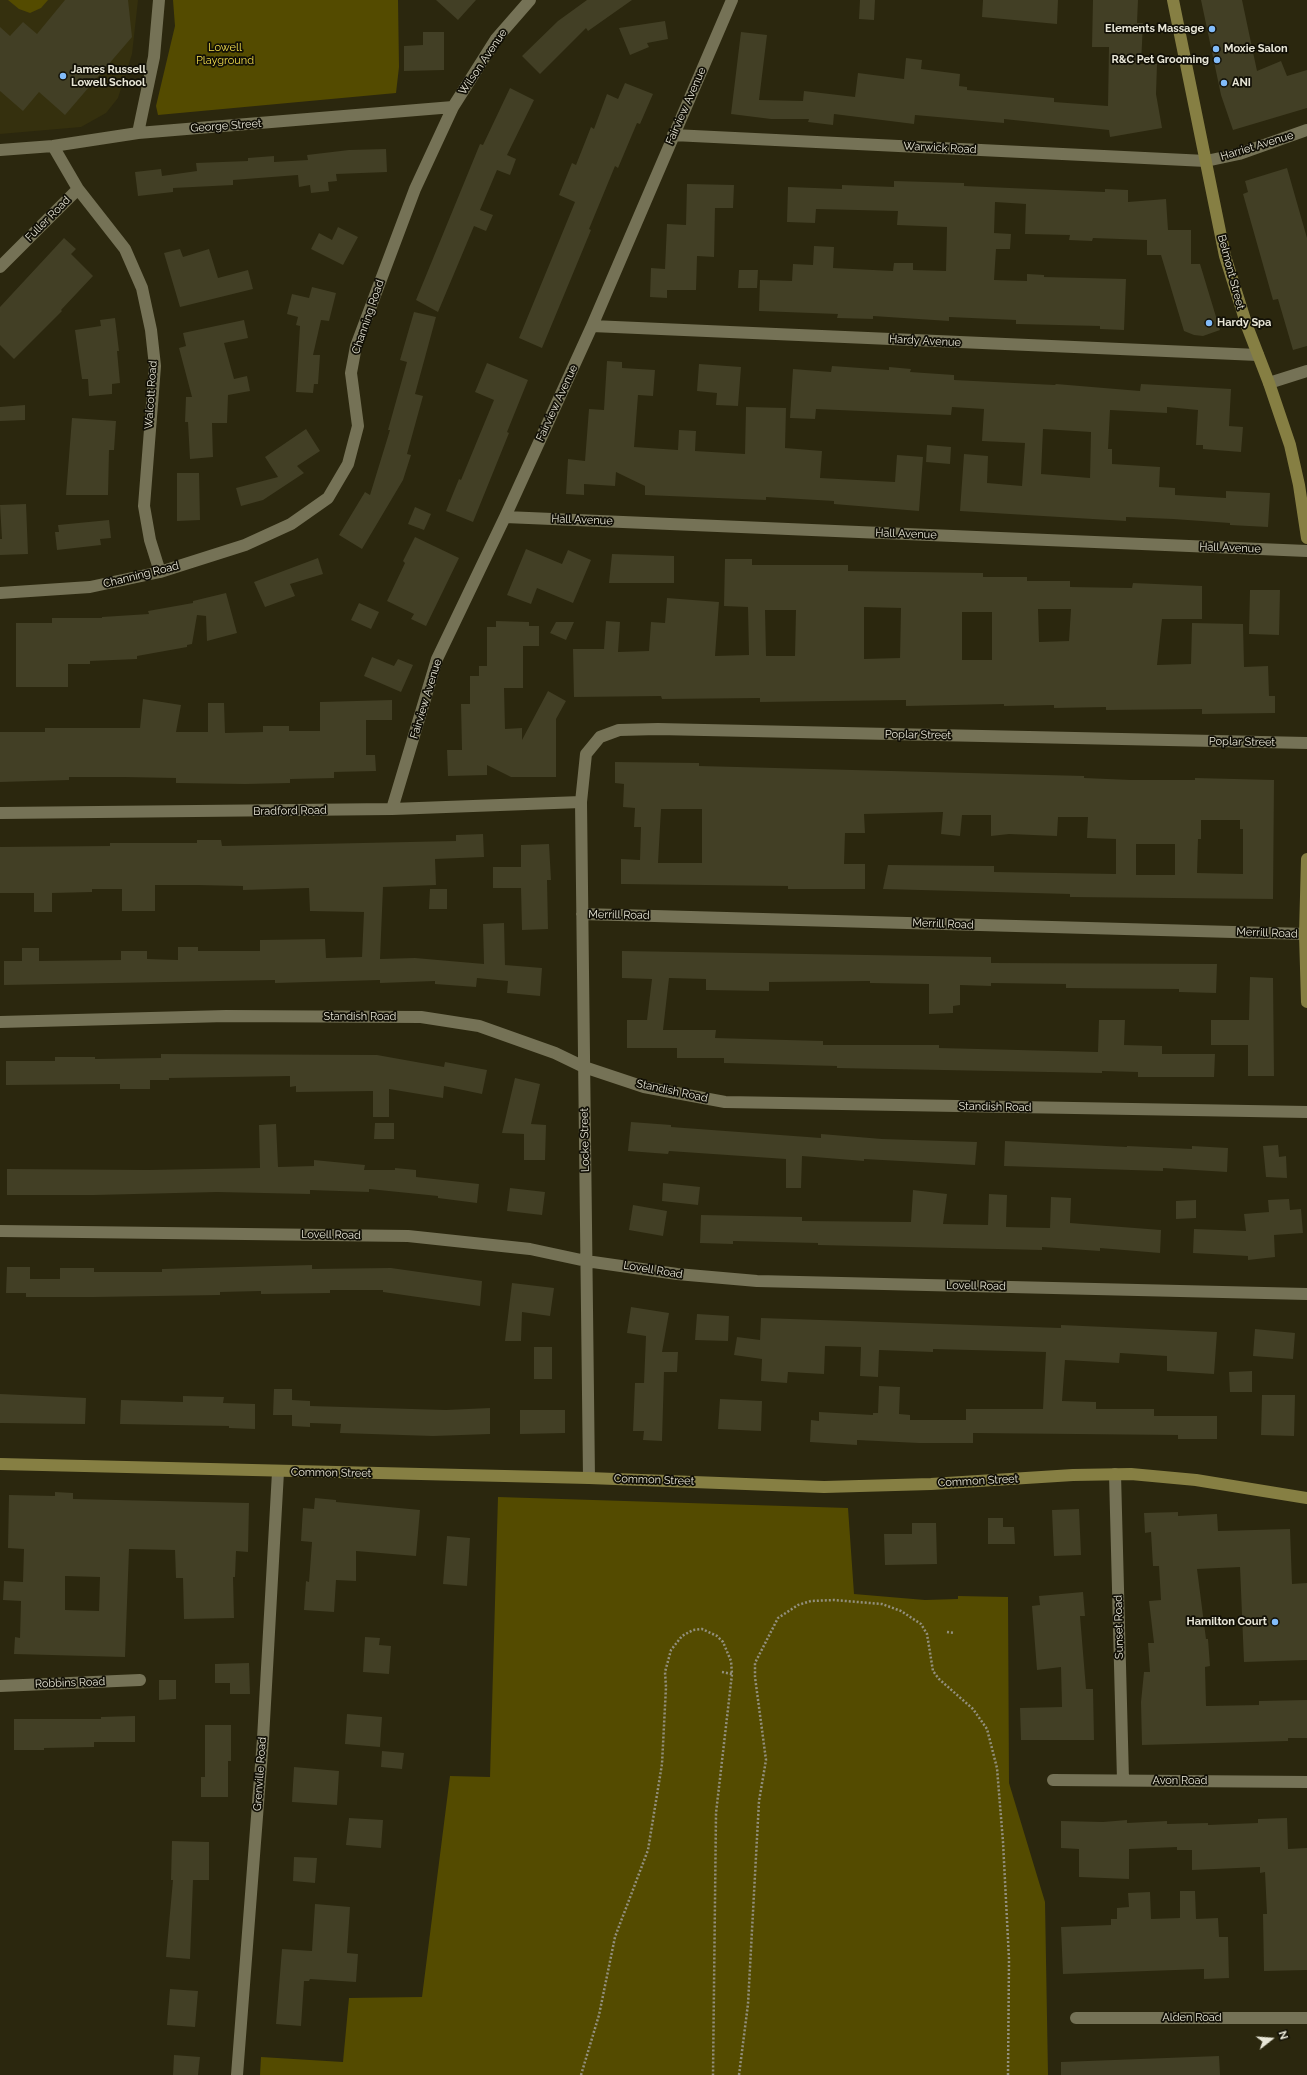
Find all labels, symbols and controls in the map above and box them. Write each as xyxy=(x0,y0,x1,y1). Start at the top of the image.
place label: Elements Massage xyxy=(1105,22,1204,36)
marker: Elements Massage xyxy=(1207,24,1217,34)
street label: Wilson Avenue xyxy=(456,27,510,97)
park label: Lowell Playground xyxy=(196,41,254,67)
place label: Moxie Salon xyxy=(1224,42,1288,56)
marker: Moxie Salon xyxy=(1211,44,1221,54)
place label: R&C Pet Grooming xyxy=(1111,53,1209,67)
marker: R&C Pet Grooming xyxy=(1212,55,1222,65)
place label: James Russell Lowell School xyxy=(71,63,146,89)
street label: Fairview Avenue xyxy=(663,65,709,147)
marker: James Russell Lowell School xyxy=(58,71,68,81)
place label: ANI xyxy=(1232,76,1251,90)
marker: ANI xyxy=(1219,78,1229,88)
street label: George Street xyxy=(190,117,262,135)
street label: Harriet Avenue xyxy=(1219,129,1295,163)
street label: Warwick Road xyxy=(903,139,977,157)
street label: Fuller Road xyxy=(23,194,73,244)
street label: Belmont Street xyxy=(1215,233,1247,311)
street label: Channing Road xyxy=(349,278,387,356)
place label: Hardy Spa xyxy=(1217,316,1271,330)
marker: Hardy Spa xyxy=(1204,318,1214,328)
street label: Hardy Avenue xyxy=(889,333,961,349)
street label: Walcott Road xyxy=(142,360,160,430)
street label: Fairview Avenue xyxy=(533,363,581,443)
street label: Hall Avenue xyxy=(551,512,613,528)
street label: Hall Avenue xyxy=(875,526,937,542)
street label: Hall Avenue xyxy=(1199,540,1261,556)
street label: Channing Road xyxy=(102,559,180,591)
street label: Fairview Avenue xyxy=(408,657,444,741)
street label: Poplar Street xyxy=(885,728,951,742)
street label: Poplar Street xyxy=(1209,735,1275,749)
street label: Bradford Road xyxy=(253,804,327,818)
street label: Merrill Road xyxy=(588,908,650,922)
street label: Merrill Road xyxy=(912,916,974,932)
street label: Merrill Road xyxy=(1236,925,1298,941)
street label: Standish Road xyxy=(324,1010,396,1024)
street label: Standish Road xyxy=(635,1077,709,1105)
street label: Standish Road xyxy=(958,1100,1032,1114)
street label: Locke Street xyxy=(578,1108,592,1172)
street label: Lovell Road xyxy=(301,1228,361,1242)
street label: Lovell Road xyxy=(622,1259,684,1281)
street label: Lovell Road xyxy=(946,1279,1006,1293)
street label: Common Street xyxy=(291,1466,371,1480)
street label: Common Street xyxy=(614,1472,694,1488)
street label: Common Street xyxy=(937,1472,1019,1490)
street label: Sunset Road xyxy=(1112,1595,1126,1659)
place label: Hamilton Court xyxy=(1187,1615,1267,1629)
marker: Hamilton Court xyxy=(1270,1617,1280,1627)
street label: Robbins Road xyxy=(35,1675,105,1691)
street label: Grenville Road xyxy=(251,1737,269,1811)
street label: Avon Road xyxy=(1153,1774,1207,1788)
street label: Alden Road xyxy=(1162,2011,1222,2025)
north arrow xyxy=(1251,2019,1291,2059)
text: N xyxy=(1276,2029,1290,2041)

